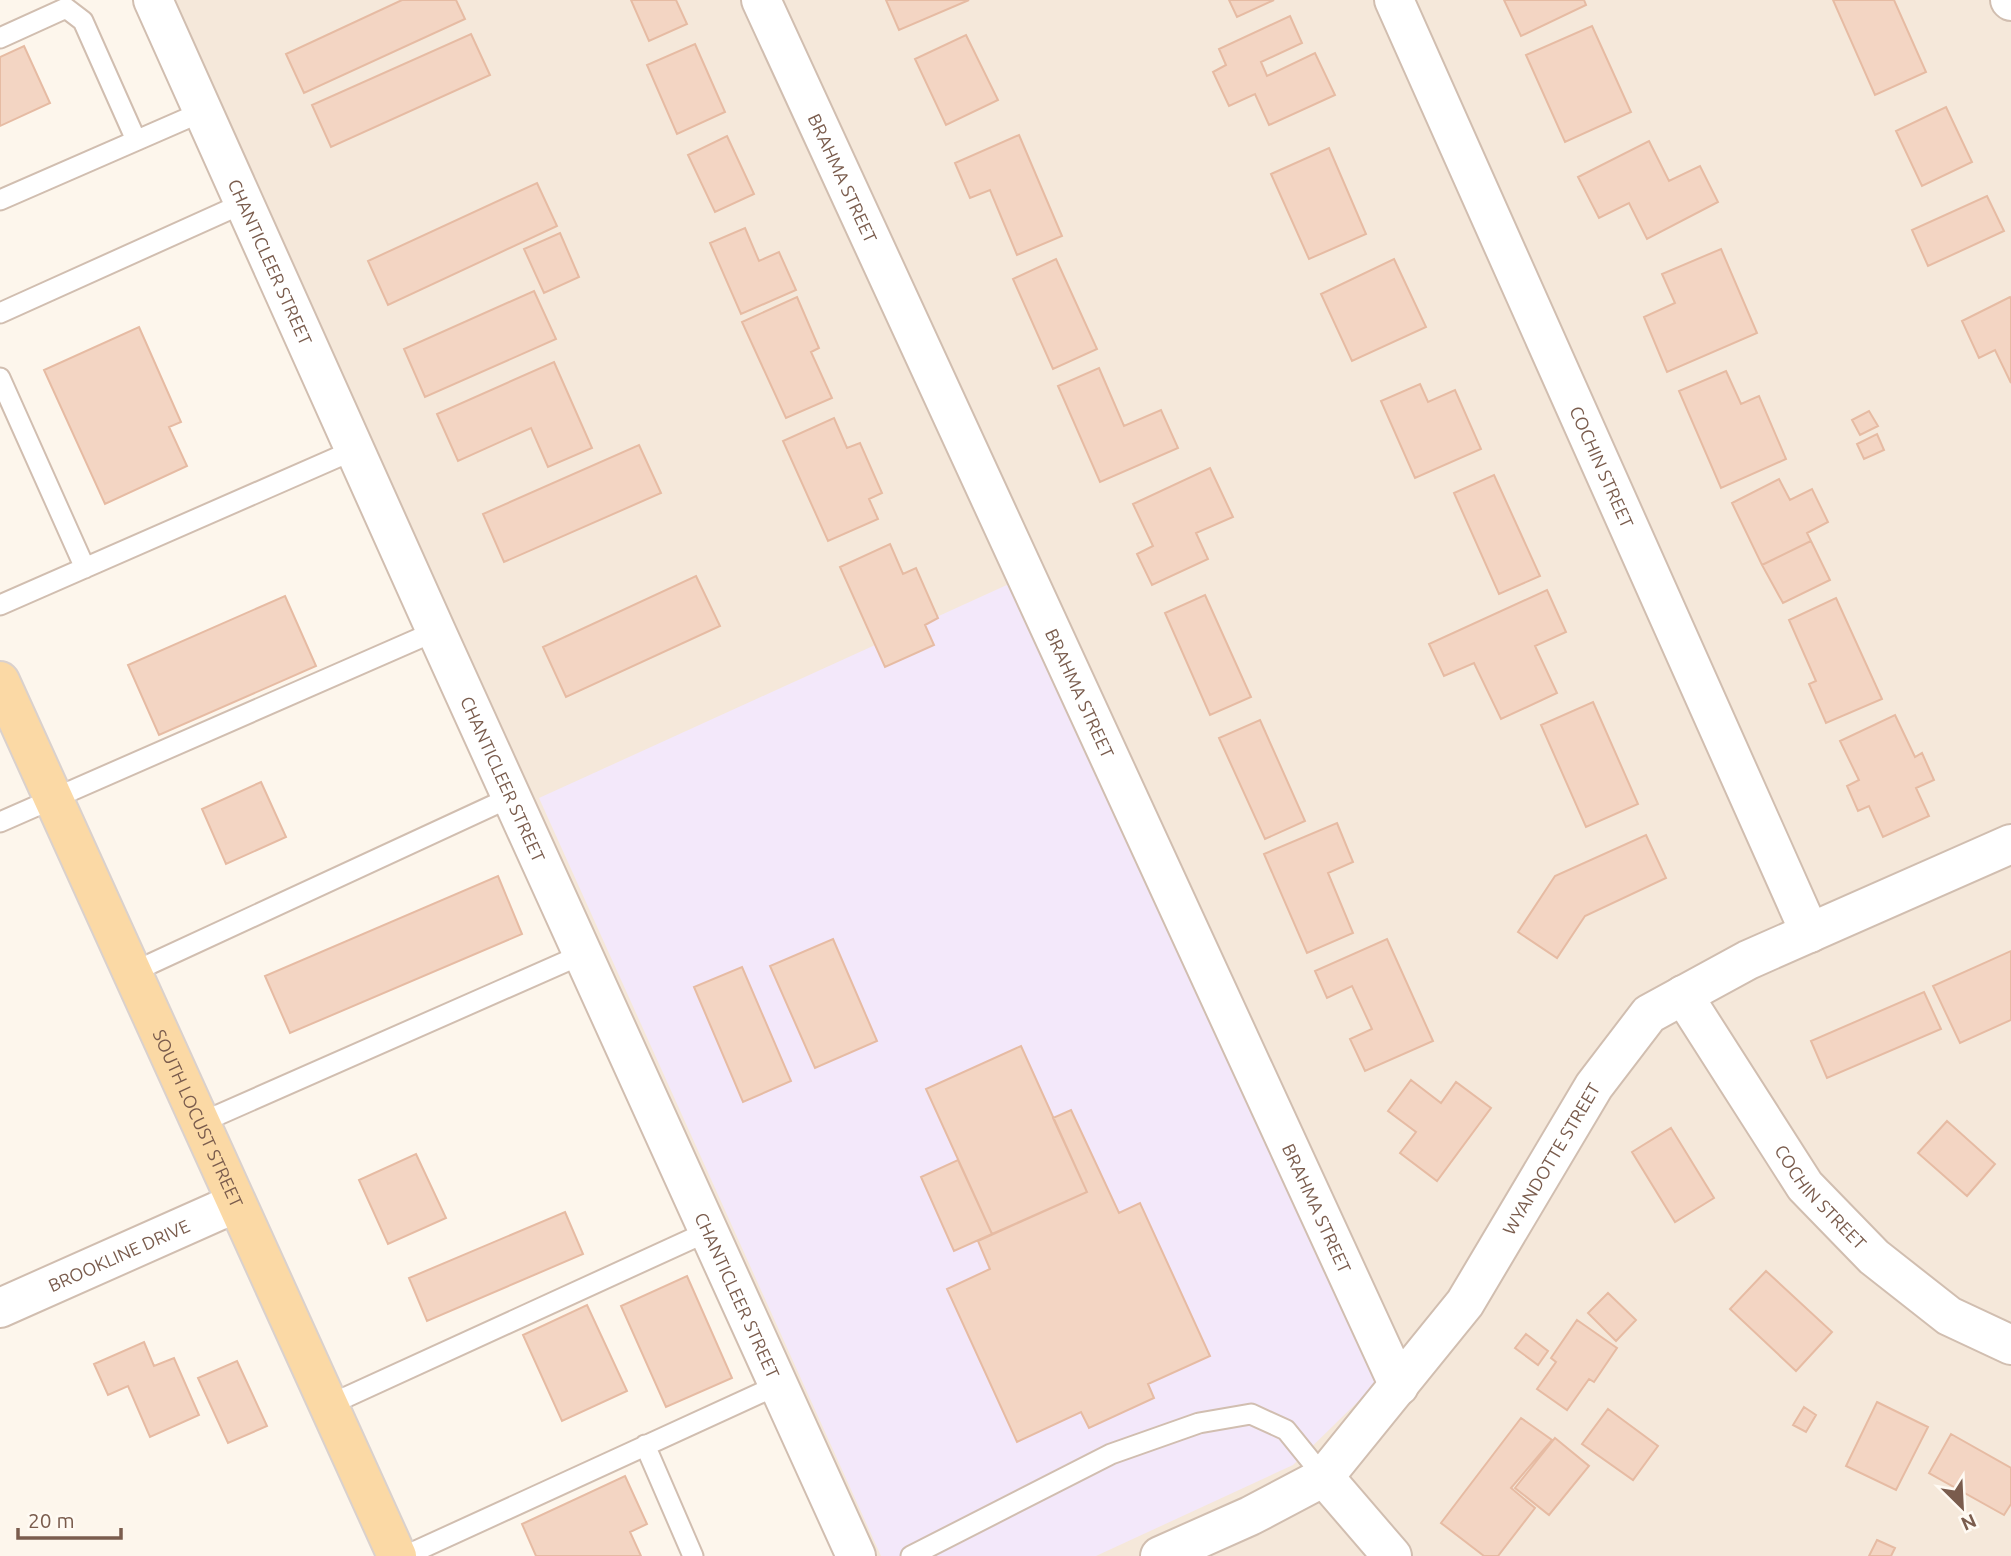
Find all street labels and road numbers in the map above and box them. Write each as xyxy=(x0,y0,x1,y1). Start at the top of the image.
street label: BRAHMA STREET xyxy=(805,110,881,246)
street label: CHANTICLEER STREET xyxy=(225,176,316,348)
street label: COCHIN STREET xyxy=(1566,403,1638,531)
street label: BRAHMA STREET xyxy=(1042,625,1118,761)
street label: CHANTICLEER STREET xyxy=(457,693,549,865)
street label: SOUTH LOCUST STREET xyxy=(149,1026,247,1210)
street label: WYANDOTTE STREET xyxy=(1498,1079,1604,1238)
street label: BRAHMA STREET xyxy=(1279,1140,1355,1276)
street label: COCHIN STREET xyxy=(1771,1141,1871,1253)
street label: CHANTICLEER STREET xyxy=(691,1209,784,1381)
street label: BROOKLINE DRIVE xyxy=(45,1215,193,1295)

